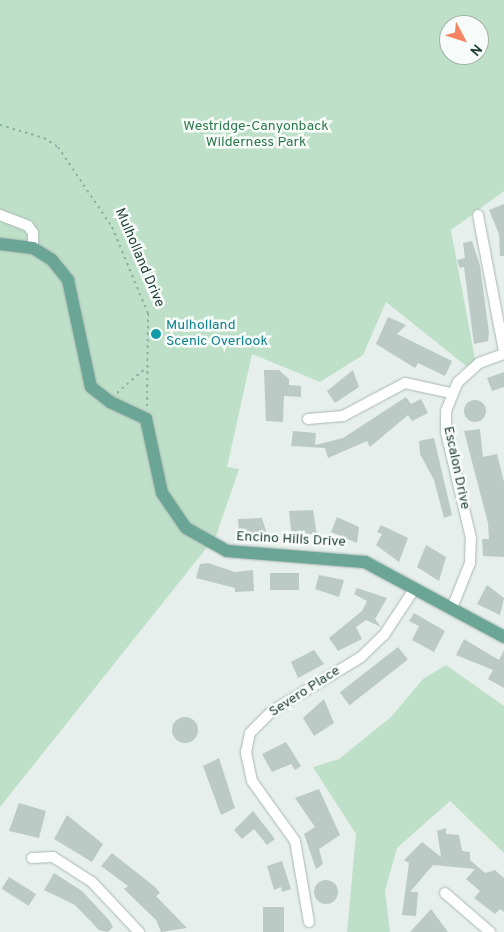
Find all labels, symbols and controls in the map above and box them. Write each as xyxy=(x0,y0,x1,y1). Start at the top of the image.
north arrow xyxy=(439,15,489,65)
text: N xyxy=(465,40,485,59)
park label: Westridge-Canyonback Wilderness Park xyxy=(183,119,329,152)
street label: Mulholland Drive xyxy=(111,206,167,310)
place label: Mulholland Scenic Overlook xyxy=(166,318,268,351)
marker: Mulholland Scenic Overlook xyxy=(150,328,162,340)
street label: Escalon Drive xyxy=(439,425,473,511)
street label: Encino Hills Drive xyxy=(236,529,346,551)
street label: Severo Place xyxy=(266,663,344,721)

